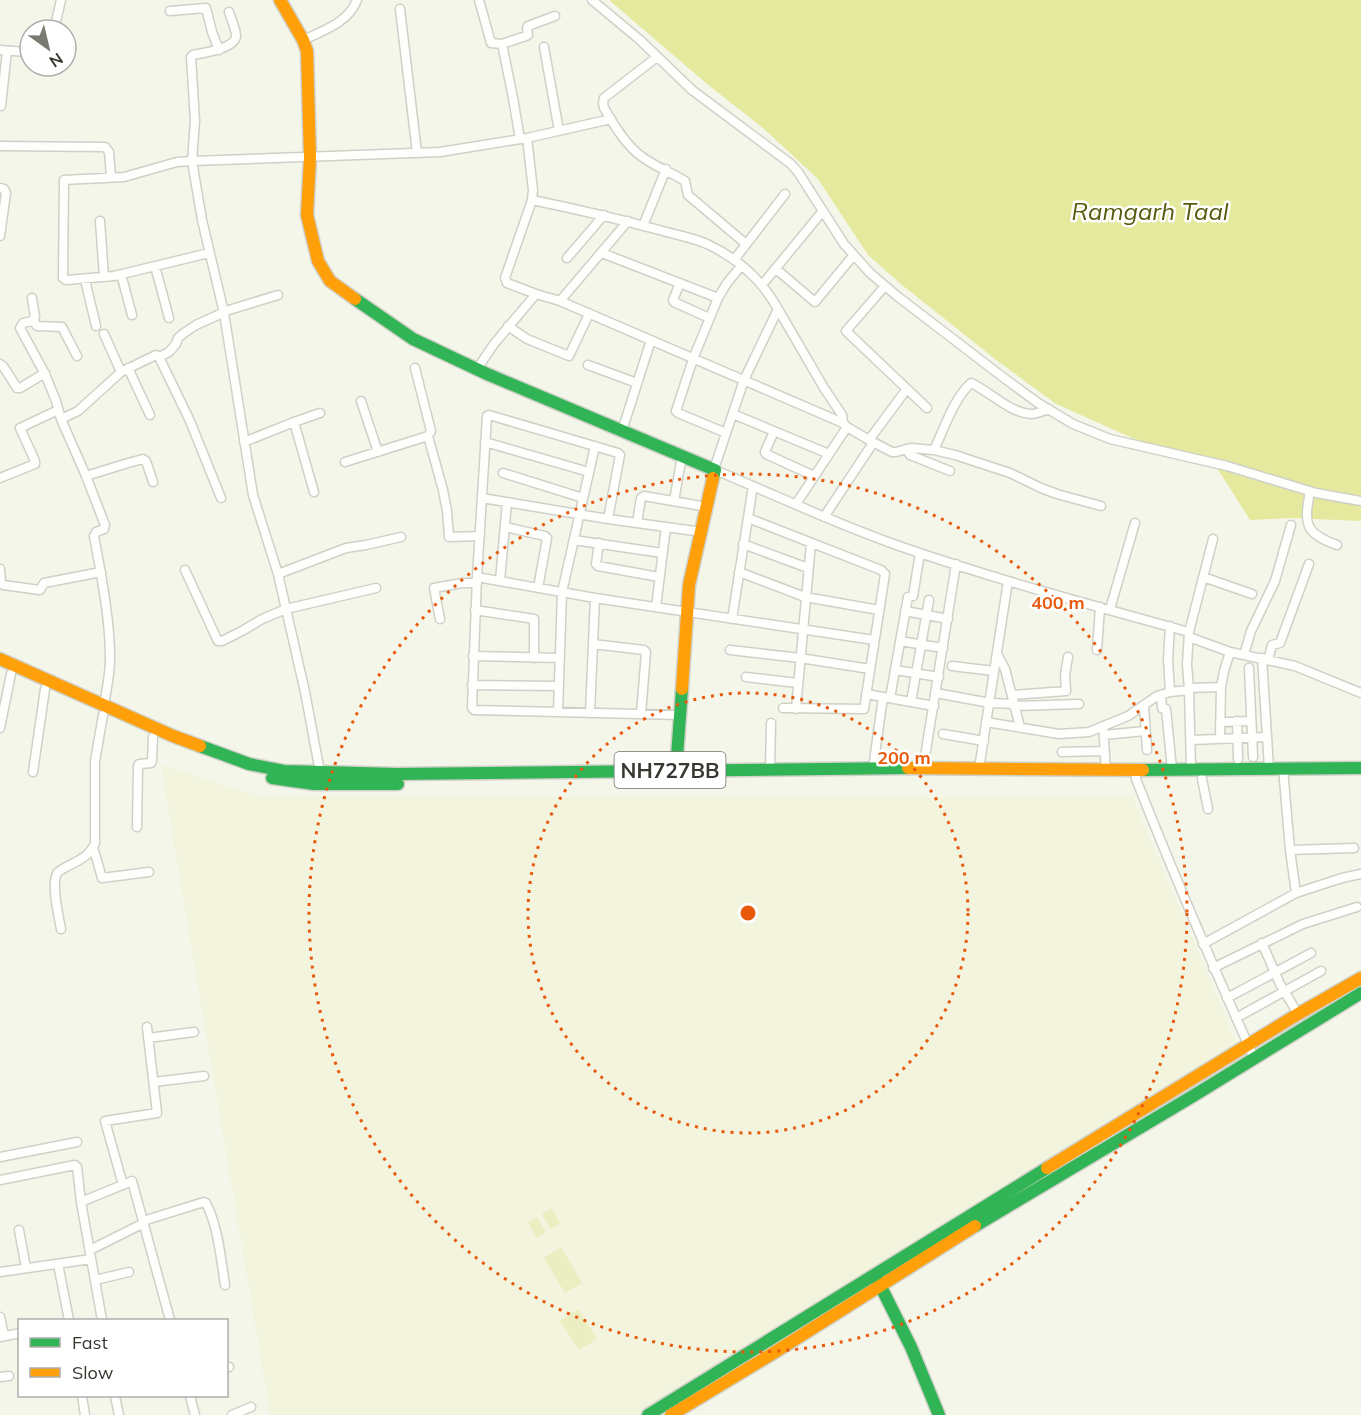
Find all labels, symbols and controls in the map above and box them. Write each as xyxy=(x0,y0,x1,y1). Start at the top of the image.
north arrow xyxy=(18,18,78,78)
text: N xyxy=(46,49,67,72)
water label: Ramgarh Taal xyxy=(1071,196,1229,226)
text: 400 m xyxy=(1031,591,1085,614)
text: 200 m xyxy=(877,746,931,769)
road number: NH727BB xyxy=(614,752,726,788)
centre of rings xyxy=(738,903,758,923)
legend xyxy=(18,1319,228,1397)
text: Fast xyxy=(72,1331,108,1354)
text: Slow xyxy=(72,1361,114,1384)

